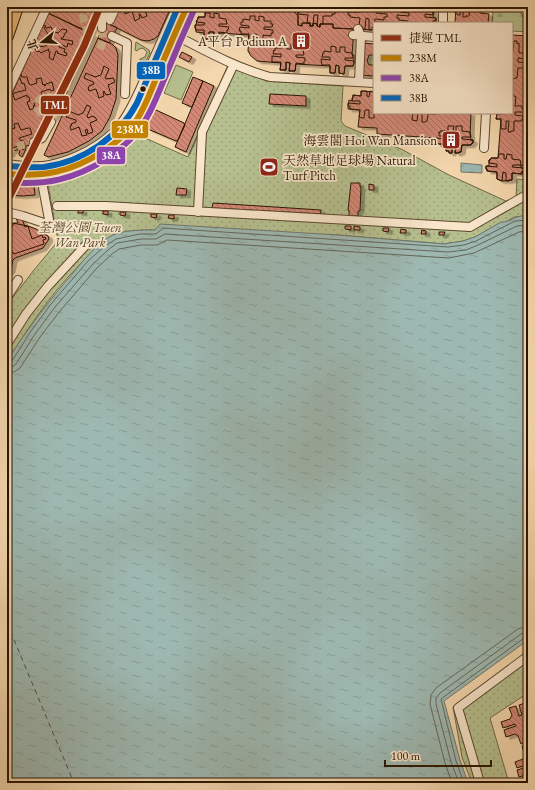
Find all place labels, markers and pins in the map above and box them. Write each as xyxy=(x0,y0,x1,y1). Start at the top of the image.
building icon: A平台 Podium A xyxy=(290,30,312,52)
place label: A平台 Podium A xyxy=(197,33,288,50)
unlabelled marker xyxy=(138,84,148,94)
building icon: 海雲閣 Hoi Wan Mansion xyxy=(440,129,462,151)
place label: 海雲閣 Hoi Wan Mansion xyxy=(303,132,437,149)
place label: 天然草地足球場 Natural Turf Pitch xyxy=(283,152,416,184)
sports icon: 天然草地足球場 Natural Turf Pitch xyxy=(258,156,280,178)

